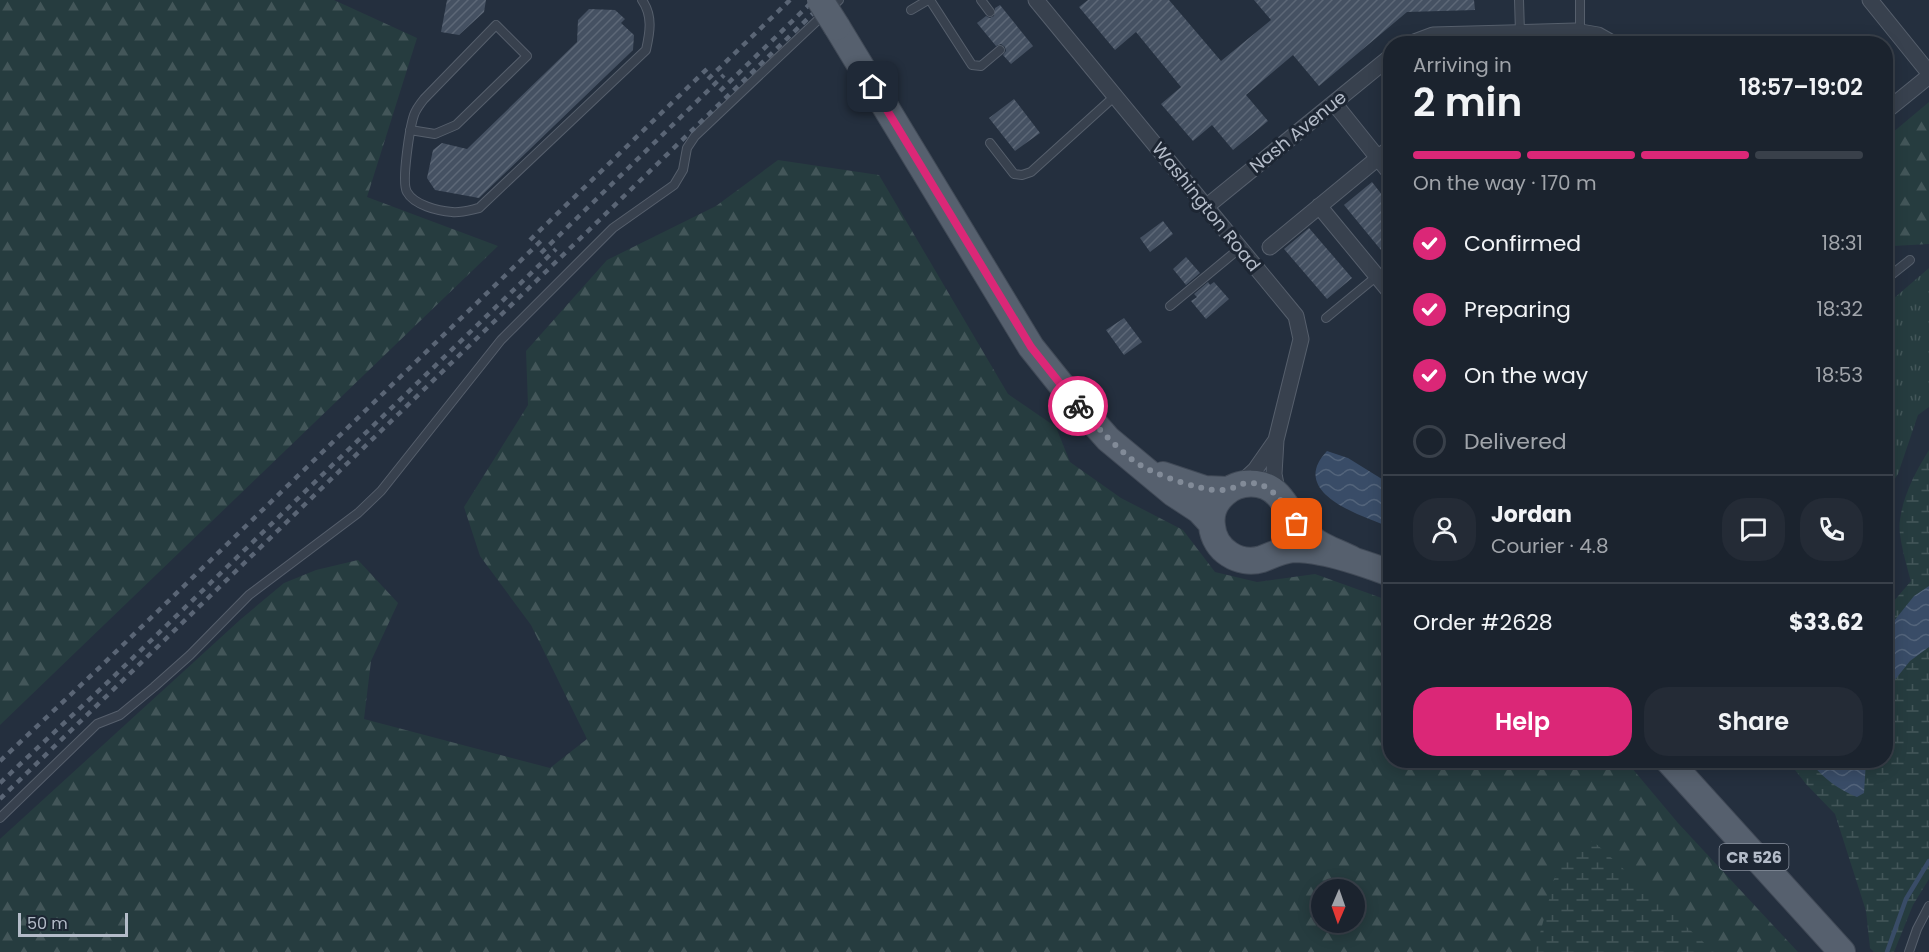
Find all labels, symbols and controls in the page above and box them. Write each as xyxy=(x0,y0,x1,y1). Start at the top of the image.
text: Arriving in xyxy=(1413,51,1512,79)
pin xyxy=(847,61,898,112)
icon: home xyxy=(856,70,889,103)
text: 18:57–19:02 xyxy=(1739,72,1863,103)
text: 2 min xyxy=(1413,75,1522,130)
street label: Nash Avenue xyxy=(1244,85,1351,178)
street label: Washington Road xyxy=(1146,137,1266,277)
text: On the way · 170 m xyxy=(1413,169,1597,197)
icon: check xyxy=(1413,227,1446,260)
text: Confirmed xyxy=(1464,228,1581,259)
text: 18:31 xyxy=(1822,229,1863,257)
icon: check xyxy=(1413,293,1446,326)
text: Preparing xyxy=(1464,294,1571,325)
text: 18:32 xyxy=(1816,295,1863,323)
icon: check xyxy=(1413,359,1446,392)
text: On the way xyxy=(1464,360,1588,391)
text: 18:53 xyxy=(1815,361,1863,389)
courier xyxy=(1048,376,1108,436)
icon: bike xyxy=(1062,390,1095,423)
text: Delivered xyxy=(1464,426,1567,457)
pin xyxy=(1271,498,1322,549)
button: person xyxy=(1413,498,1476,561)
button: chat xyxy=(1722,498,1785,561)
button: phone xyxy=(1800,498,1863,561)
text: Jordan xyxy=(1491,499,1572,530)
icon: bag xyxy=(1280,507,1313,540)
text: Courier · 4.8 xyxy=(1491,532,1609,560)
text: Order #2628 xyxy=(1413,607,1553,638)
text: $33.62 xyxy=(1789,607,1863,638)
button: Help xyxy=(1413,687,1632,756)
button: Share xyxy=(1644,687,1863,756)
road number: CR 526 xyxy=(1720,844,1788,870)
north arrow xyxy=(1311,879,1365,933)
map controls xyxy=(1311,879,1365,933)
scale bar xyxy=(18,910,128,938)
text: 50 m xyxy=(27,912,68,935)

